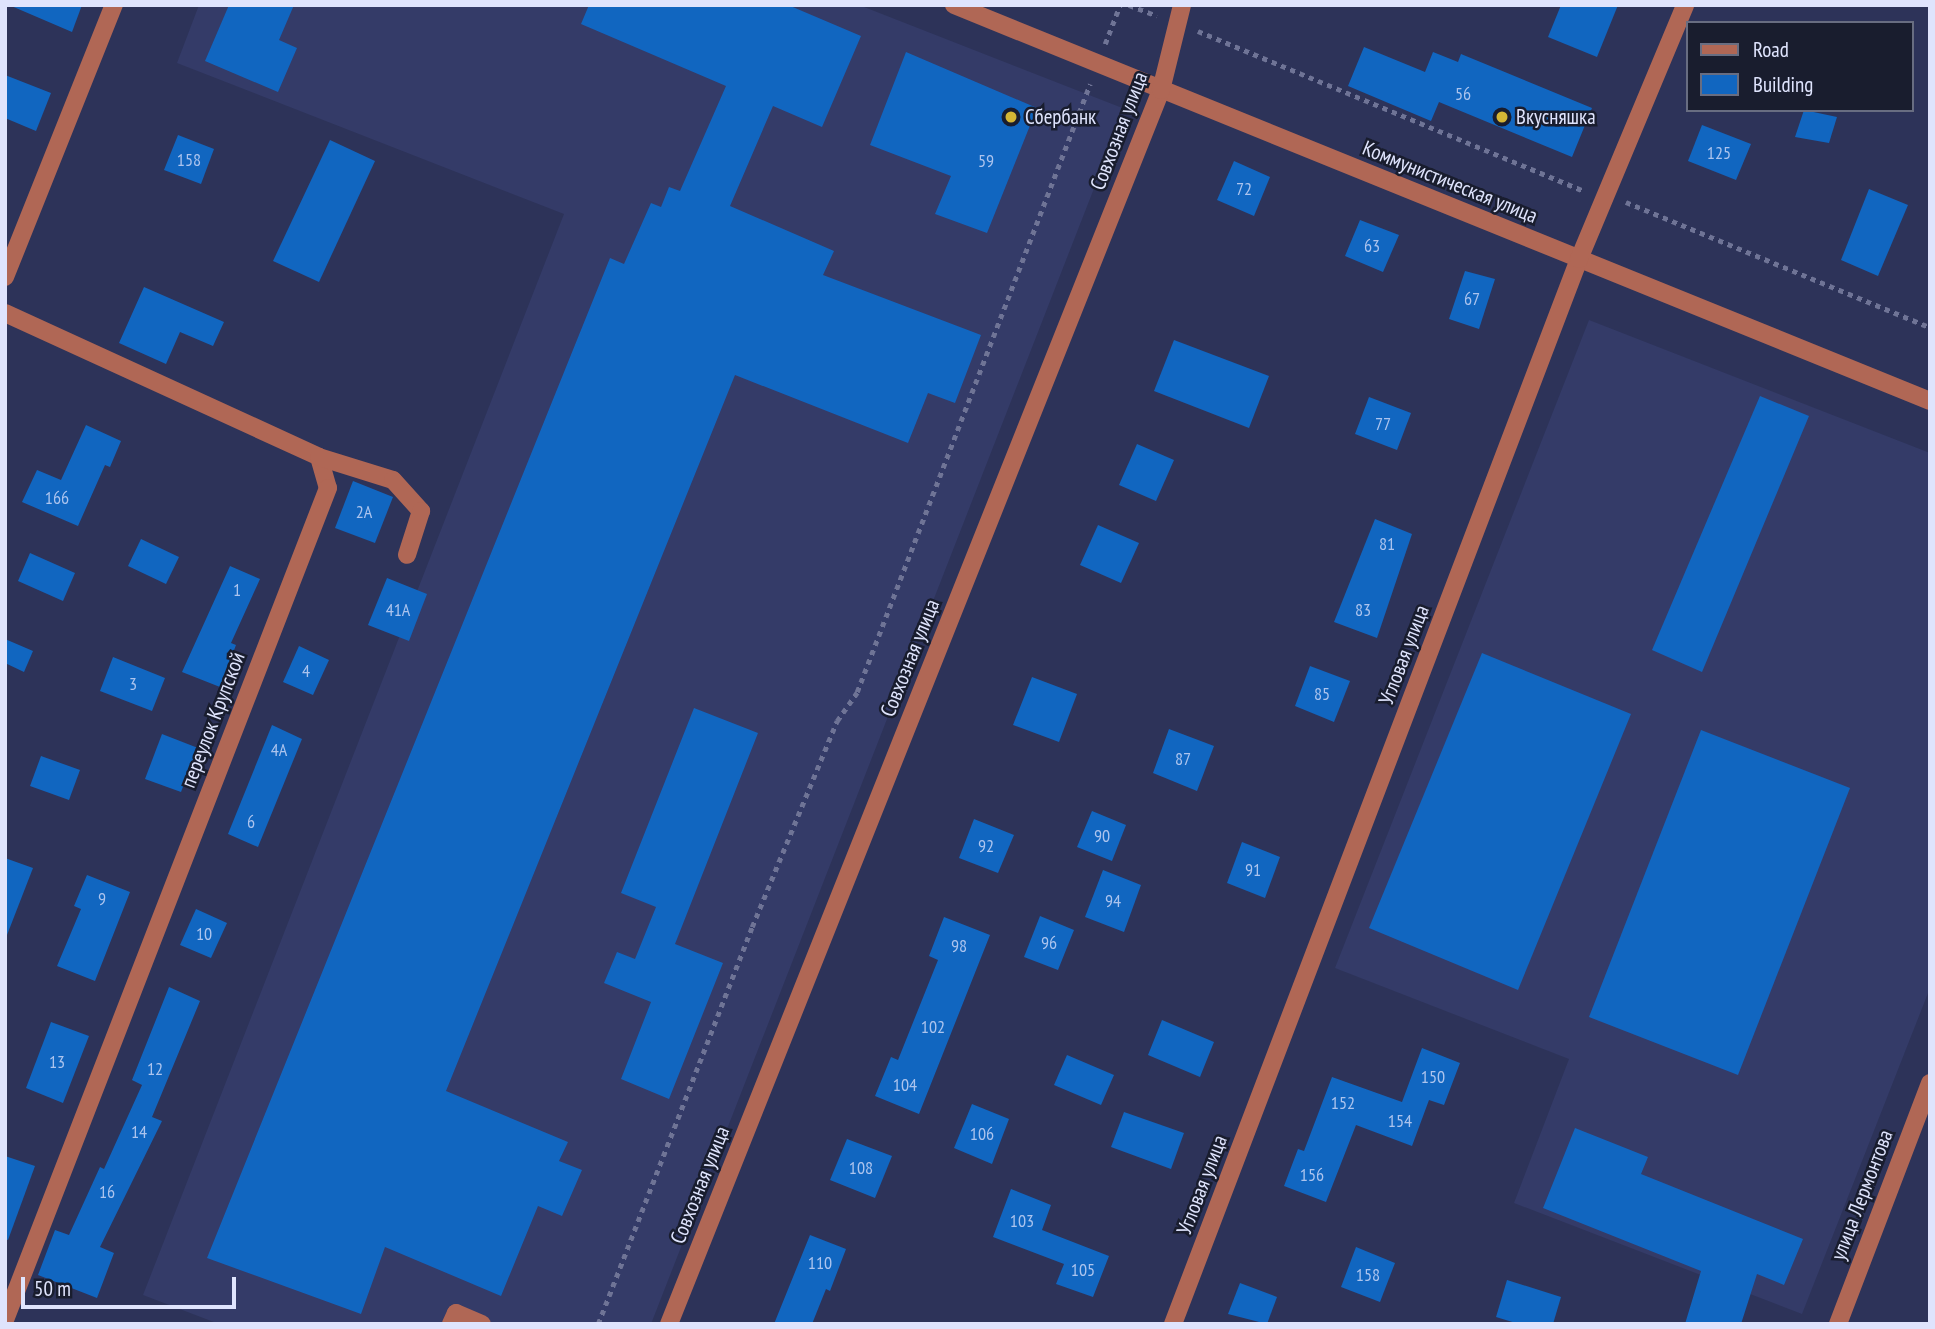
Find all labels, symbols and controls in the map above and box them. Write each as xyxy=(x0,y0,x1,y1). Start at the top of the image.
legend xyxy=(1686,21,1914,112)
text: Road xyxy=(1753,36,1789,63)
street label: Совхозная улица xyxy=(1085,68,1153,194)
text: Building xyxy=(1753,71,1813,98)
house number: 56 xyxy=(1455,83,1471,105)
place label: Сбербанк xyxy=(1025,104,1096,130)
place label: Вкусняшка xyxy=(1516,104,1596,130)
marker: Сбербанк xyxy=(1003,109,1019,125)
marker: Вкусняшка xyxy=(1494,109,1510,125)
street label: Коммунистическая улица xyxy=(1359,135,1541,229)
house number: 125 xyxy=(1707,142,1731,164)
house number: 158 xyxy=(177,149,201,171)
house number: 59 xyxy=(978,150,994,172)
house number: 72 xyxy=(1236,178,1252,200)
house number: 63 xyxy=(1364,235,1380,257)
house number: 67 xyxy=(1464,288,1480,310)
house number: 77 xyxy=(1375,413,1391,435)
house number: 166 xyxy=(45,487,69,509)
house number: 2А xyxy=(356,501,372,523)
house number: 81 xyxy=(1379,533,1395,555)
house number: 1 xyxy=(233,579,241,601)
street label: Совхозная улица xyxy=(875,596,945,720)
house number: 41А xyxy=(386,599,410,621)
house number: 83 xyxy=(1355,599,1371,621)
street label: Угловая улица xyxy=(1374,602,1434,708)
street label: переулок Крупской xyxy=(176,649,250,791)
house number: 4 xyxy=(302,660,310,682)
house number: 3 xyxy=(129,673,137,695)
house number: 85 xyxy=(1314,683,1330,705)
house number: 4А xyxy=(271,739,287,761)
house number: 87 xyxy=(1175,748,1191,770)
house number: 6 xyxy=(247,811,255,833)
house number: 90 xyxy=(1094,825,1110,847)
house number: 92 xyxy=(978,835,994,857)
house number: 91 xyxy=(1245,859,1261,881)
house number: 9 xyxy=(98,888,106,910)
house number: 94 xyxy=(1105,890,1121,912)
house number: 10 xyxy=(196,923,212,945)
house number: 96 xyxy=(1041,932,1057,954)
house number: 98 xyxy=(951,935,967,957)
house number: 102 xyxy=(921,1016,945,1038)
house number: 13 xyxy=(49,1051,65,1073)
house number: 12 xyxy=(147,1058,163,1080)
house number: 150 xyxy=(1421,1066,1445,1088)
house number: 104 xyxy=(893,1074,917,1096)
house number: 152 xyxy=(1331,1092,1355,1114)
house number: 154 xyxy=(1388,1110,1412,1132)
house number: 14 xyxy=(131,1121,147,1143)
street label: Совхозная улица xyxy=(665,1123,735,1247)
house number: 106 xyxy=(970,1123,994,1145)
street label: улица Лермонтова xyxy=(1826,1126,1898,1264)
street label: Угловая улица xyxy=(1172,1132,1232,1238)
house number: 108 xyxy=(849,1157,873,1179)
house number: 156 xyxy=(1300,1164,1324,1186)
house number: 16 xyxy=(99,1181,115,1203)
house number: 103 xyxy=(1010,1210,1034,1232)
house number: 110 xyxy=(808,1252,832,1274)
house number: 105 xyxy=(1071,1259,1095,1281)
scale bar xyxy=(24,1262,240,1306)
house number: 158 xyxy=(1356,1264,1380,1286)
text: 50 m xyxy=(34,1275,71,1302)

